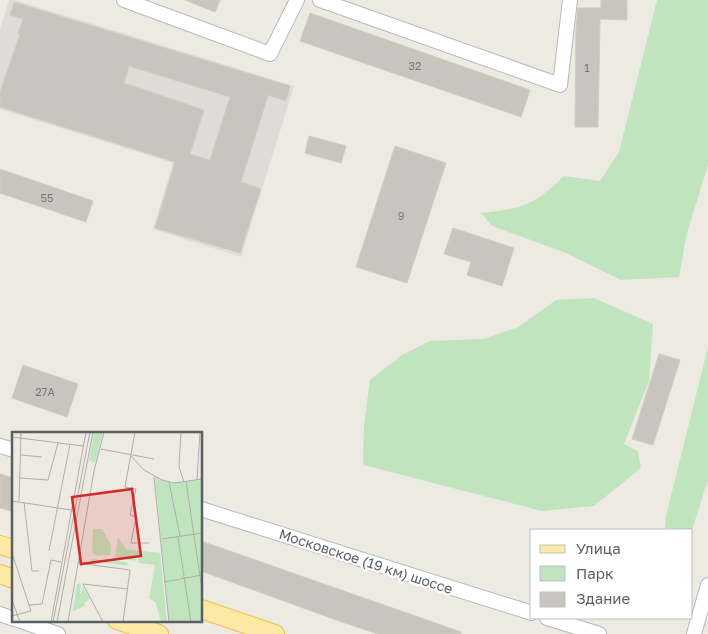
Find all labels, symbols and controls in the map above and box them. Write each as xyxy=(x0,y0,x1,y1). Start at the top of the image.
house number: 32 xyxy=(409,59,421,72)
house number: 1 xyxy=(584,61,590,74)
house number: 55 xyxy=(41,191,53,204)
house number: 9 xyxy=(398,209,404,222)
house number: 27А xyxy=(35,385,55,398)
inset map xyxy=(12,432,202,622)
street label: Московское (19 км) шоссе xyxy=(277,525,455,597)
legend xyxy=(530,529,693,619)
text: Улица xyxy=(576,539,621,557)
text: Парк xyxy=(576,564,614,582)
text: Здание xyxy=(576,589,630,607)

